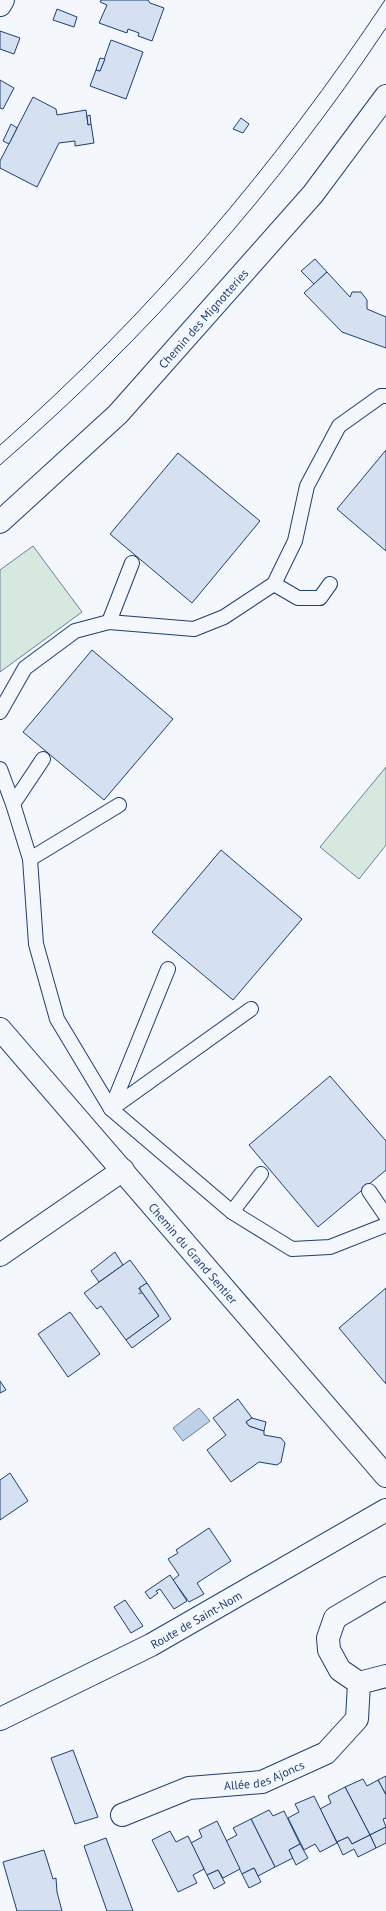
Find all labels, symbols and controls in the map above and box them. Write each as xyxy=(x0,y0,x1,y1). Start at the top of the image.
street label: Chemin des Mignotteries xyxy=(155,265,251,371)
street label: Chemin du Grand Sentier xyxy=(146,1199,241,1307)
house number: 1 xyxy=(137,1284,143,1297)
street label: Route de Saint-Nom xyxy=(148,1587,244,1651)
street label: Allée des Ajoncs xyxy=(223,1756,306,1793)

